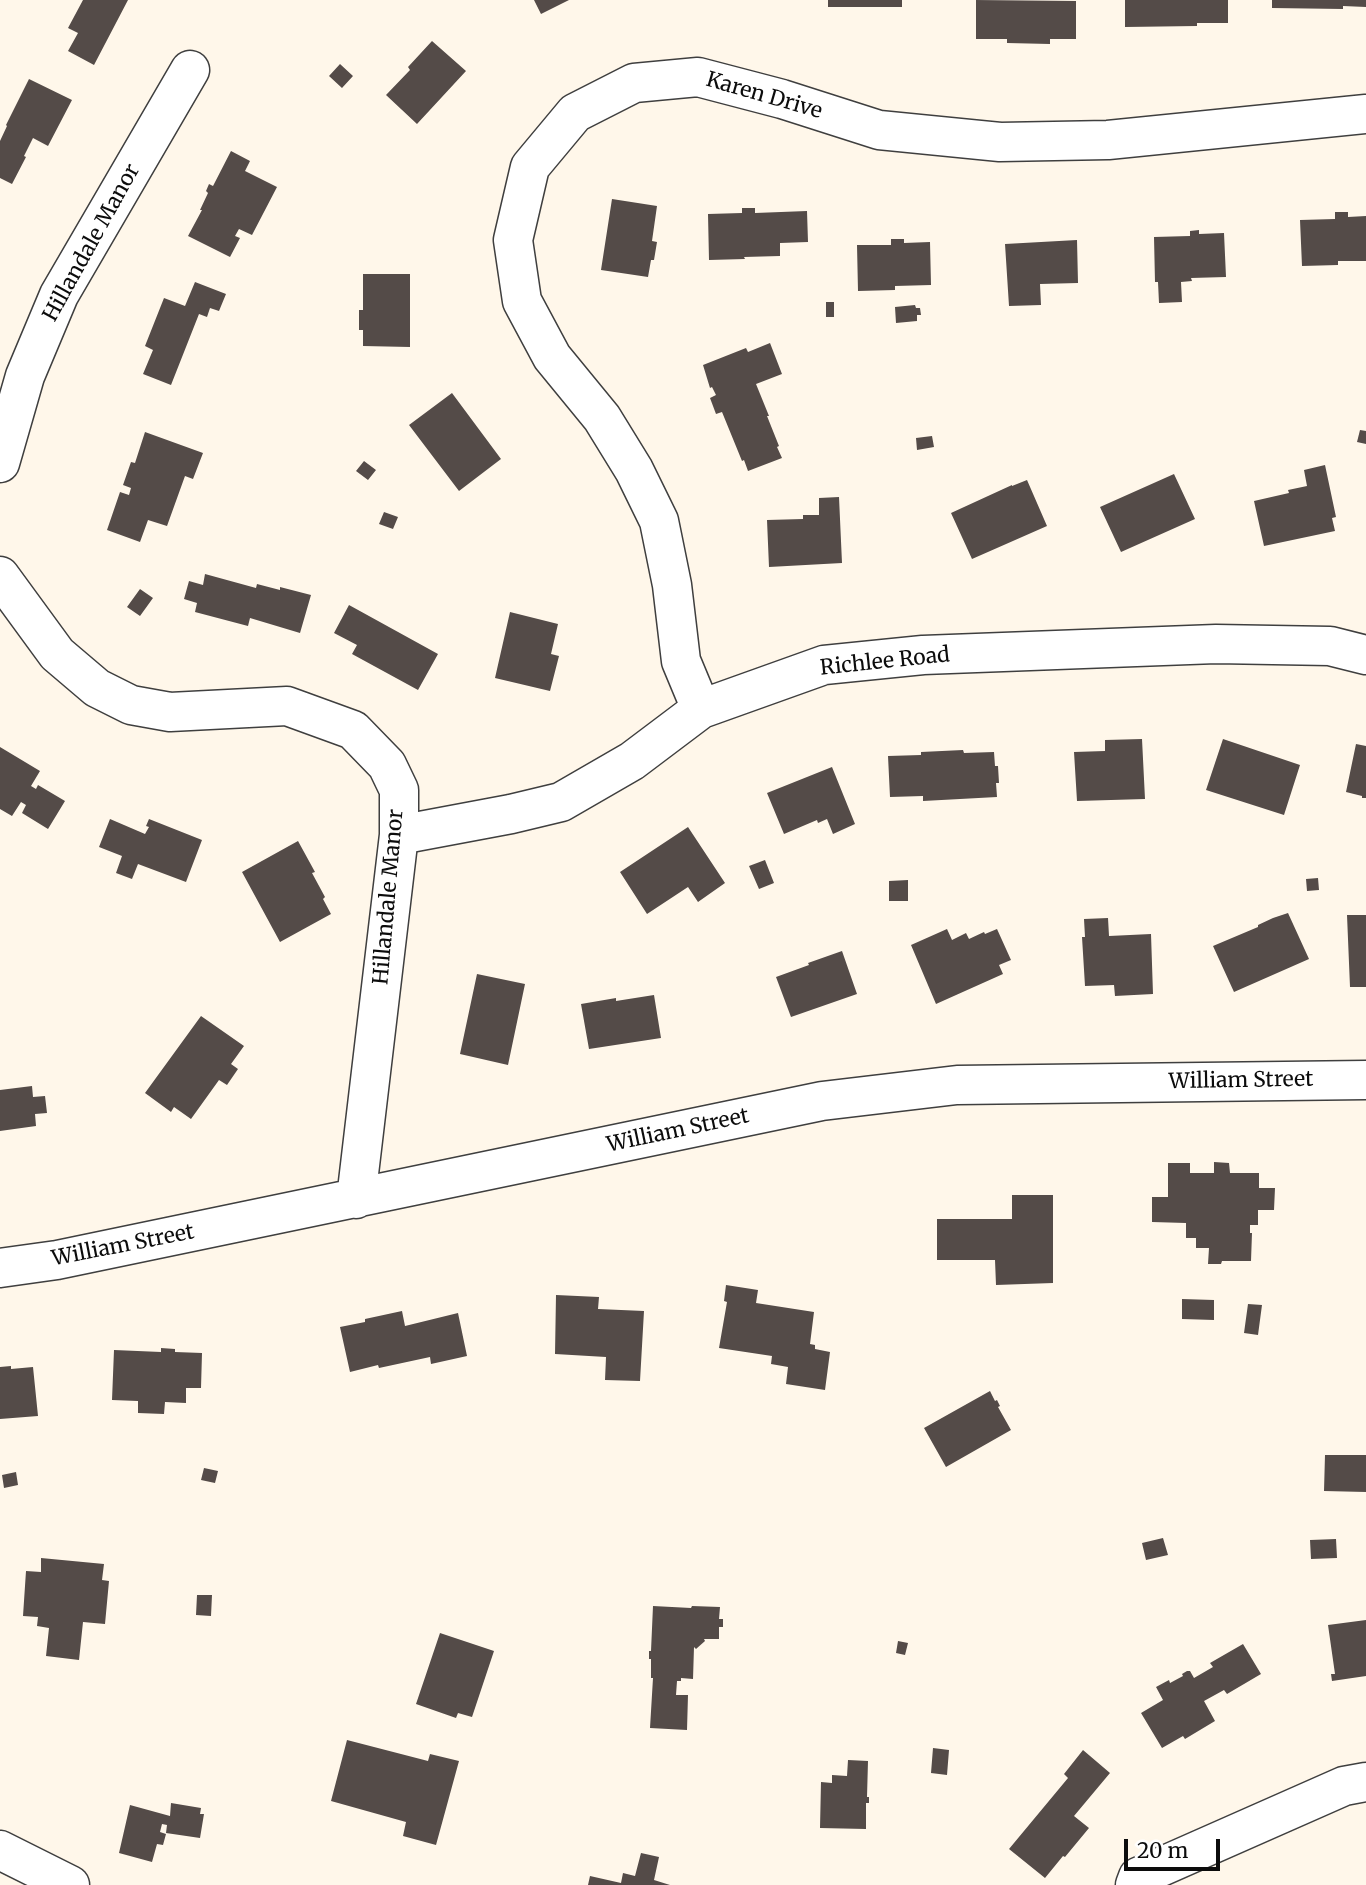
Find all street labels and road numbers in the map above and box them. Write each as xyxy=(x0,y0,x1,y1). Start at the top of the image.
street label: Karen Drive xyxy=(703,67,825,125)
street label: Hillandale Manor xyxy=(38,160,146,326)
street label: Richlee Road xyxy=(819,643,951,681)
street label: Hillandale Manor xyxy=(369,808,409,986)
street label: William Street xyxy=(1169,1067,1313,1095)
street label: William Street xyxy=(605,1104,751,1158)
street label: William Street xyxy=(50,1220,196,1272)

